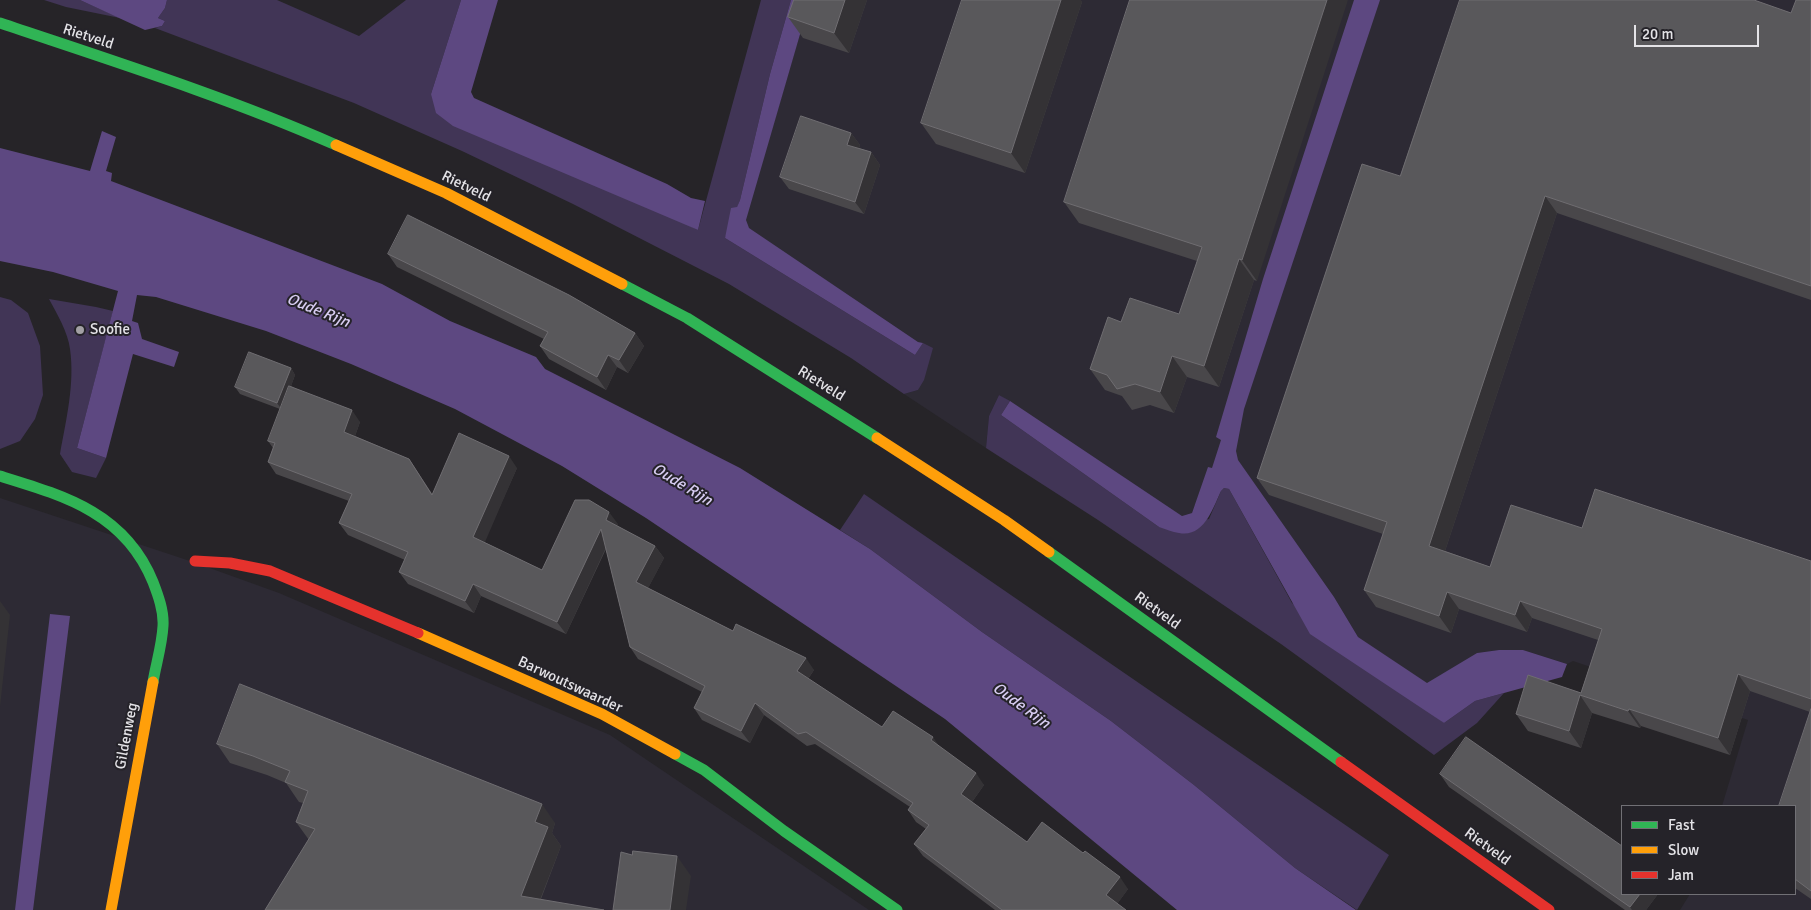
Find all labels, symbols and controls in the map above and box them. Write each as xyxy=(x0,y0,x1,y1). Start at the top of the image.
scale bar xyxy=(1636,15,1761,47)
street label: Rietveld xyxy=(60,20,116,54)
text: 20 m xyxy=(1642,25,1673,43)
street label: Rietveld xyxy=(439,167,493,207)
water label: Oude Rijn xyxy=(284,290,352,332)
place label: Soofie xyxy=(90,321,130,339)
marker: Soofie xyxy=(74,324,86,336)
street label: Rietveld xyxy=(794,362,848,406)
water label: Oude Rijn xyxy=(649,460,715,510)
street label: Rietveld xyxy=(1131,588,1183,634)
street label: Barwoutswaarder xyxy=(515,653,625,717)
water label: Oude Rijn xyxy=(988,679,1054,733)
street label: Gildenweg xyxy=(112,701,142,771)
legend xyxy=(1621,805,1796,895)
text: Fast xyxy=(1668,816,1695,834)
street label: Rietveld xyxy=(1461,824,1513,870)
text: Slow xyxy=(1668,841,1699,859)
text: Jam xyxy=(1668,866,1694,884)

